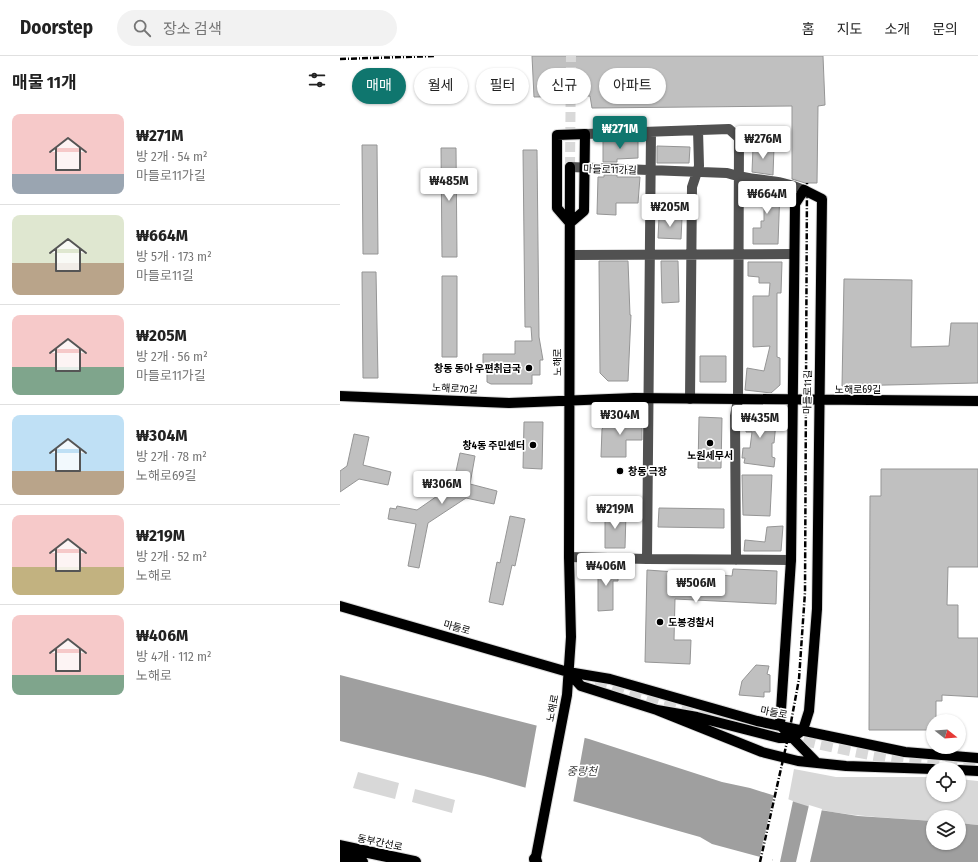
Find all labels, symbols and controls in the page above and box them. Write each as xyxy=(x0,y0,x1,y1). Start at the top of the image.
search box xyxy=(117,10,397,46)
text: Doorstep xyxy=(20,16,93,39)
icon: search xyxy=(131,17,153,39)
text: 장소 검색 xyxy=(163,20,222,38)
text: 홈 xyxy=(802,21,815,38)
text: 지도 xyxy=(837,21,862,38)
text: 소개 xyxy=(884,21,910,38)
text: 문의 xyxy=(932,21,958,38)
chip: 매매 xyxy=(352,68,406,104)
chip: 월세 xyxy=(414,68,468,104)
chip: 필터 xyxy=(476,68,529,104)
chip: 신규 xyxy=(537,68,591,104)
chip: 아파트 xyxy=(599,68,666,104)
icon: filters xyxy=(306,69,328,91)
text: 매물 11개 xyxy=(12,72,77,93)
pin: ₩271M xyxy=(592,116,648,150)
text: ₩271M xyxy=(602,121,638,136)
text: ₩271M xyxy=(136,125,183,146)
pin: ₩276M xyxy=(735,126,791,160)
icon: home xyxy=(44,130,92,178)
text: ₩276M xyxy=(744,131,782,146)
text: 방 2개 · 54 m² xyxy=(136,149,208,164)
street label: 마들로11가길 xyxy=(583,163,637,177)
text: 마들로11가길 xyxy=(136,168,206,183)
pin: ₩485M xyxy=(421,168,477,202)
text: ₩485M xyxy=(429,173,469,188)
pin: ₩664M xyxy=(739,181,795,215)
text: ₩664M xyxy=(747,186,787,201)
pin: ₩205M xyxy=(642,194,698,228)
text: ₩205M xyxy=(651,199,689,214)
text: ₩664M xyxy=(136,225,188,246)
icon: home xyxy=(44,231,92,279)
text: 방 5개 · 173 m² xyxy=(136,249,212,264)
text: 마들로11길 xyxy=(136,268,194,283)
text: ₩205M xyxy=(136,325,187,346)
icon: home xyxy=(44,331,92,379)
street label: 노해로 xyxy=(552,348,564,376)
text: 방 2개 · 56 m² xyxy=(136,349,208,364)
place label: 창동 동아 우편취급국 xyxy=(434,362,521,375)
marker: 창동 동아 우편취급국 xyxy=(524,363,534,373)
text: 마들로11가길 xyxy=(136,368,206,383)
street label: 마들로11길 xyxy=(802,370,814,414)
street label: 노해로70길 xyxy=(432,382,478,396)
street label: 노해로69길 xyxy=(835,384,881,396)
pin: ₩304M xyxy=(592,402,648,436)
pin: ₩435M xyxy=(732,405,788,439)
text: ₩304M xyxy=(600,407,640,422)
text: ₩435M xyxy=(741,410,779,425)
text: ₩304M xyxy=(136,425,187,446)
icon: home xyxy=(44,431,92,479)
marker: 노원세무서 xyxy=(705,438,715,448)
place label: 창4동 주민센터 xyxy=(463,440,525,452)
marker: 창4동 주민센터 xyxy=(528,440,538,450)
text: 방 2개 · 78 m² xyxy=(136,449,207,464)
place label: 노원세무서 xyxy=(687,450,733,462)
marker: 창동 극장 xyxy=(615,466,625,476)
place label: 창동 극장 xyxy=(628,466,667,478)
text: 노해로69길 xyxy=(136,468,196,483)
pin: ₩306M xyxy=(414,471,470,505)
text: ₩306M xyxy=(422,476,462,491)
pin: ₩219M xyxy=(587,496,643,530)
text: ₩219M xyxy=(596,501,634,516)
text: ₩219M xyxy=(136,525,185,546)
icon: home xyxy=(44,531,92,579)
text: 방 2개 · 52 m² xyxy=(136,549,207,564)
pin: ₩406M xyxy=(578,553,634,587)
text: ₩406M xyxy=(586,558,626,573)
text: 노해로 xyxy=(136,568,172,583)
pin: ₩506M xyxy=(668,570,724,604)
text: ₩506M xyxy=(676,575,716,590)
marker: 도봉경찰서 xyxy=(655,617,665,627)
place label: 도봉경찰서 xyxy=(668,617,714,629)
street label: 마들로 xyxy=(442,618,472,638)
text: ₩406M xyxy=(136,625,188,646)
icon: home xyxy=(44,631,92,679)
text: 방 4개 · 112 m² xyxy=(136,649,212,664)
text: 노해로 xyxy=(136,668,172,683)
street label: 노해로 xyxy=(544,693,562,723)
street label: 마들로 xyxy=(759,704,789,722)
north arrow xyxy=(926,714,966,754)
map controls xyxy=(926,714,966,850)
button: locate xyxy=(926,762,966,802)
water label: 중랑천 xyxy=(567,765,599,778)
button: layers xyxy=(926,810,966,850)
street label: 동부간선로 xyxy=(356,832,404,854)

